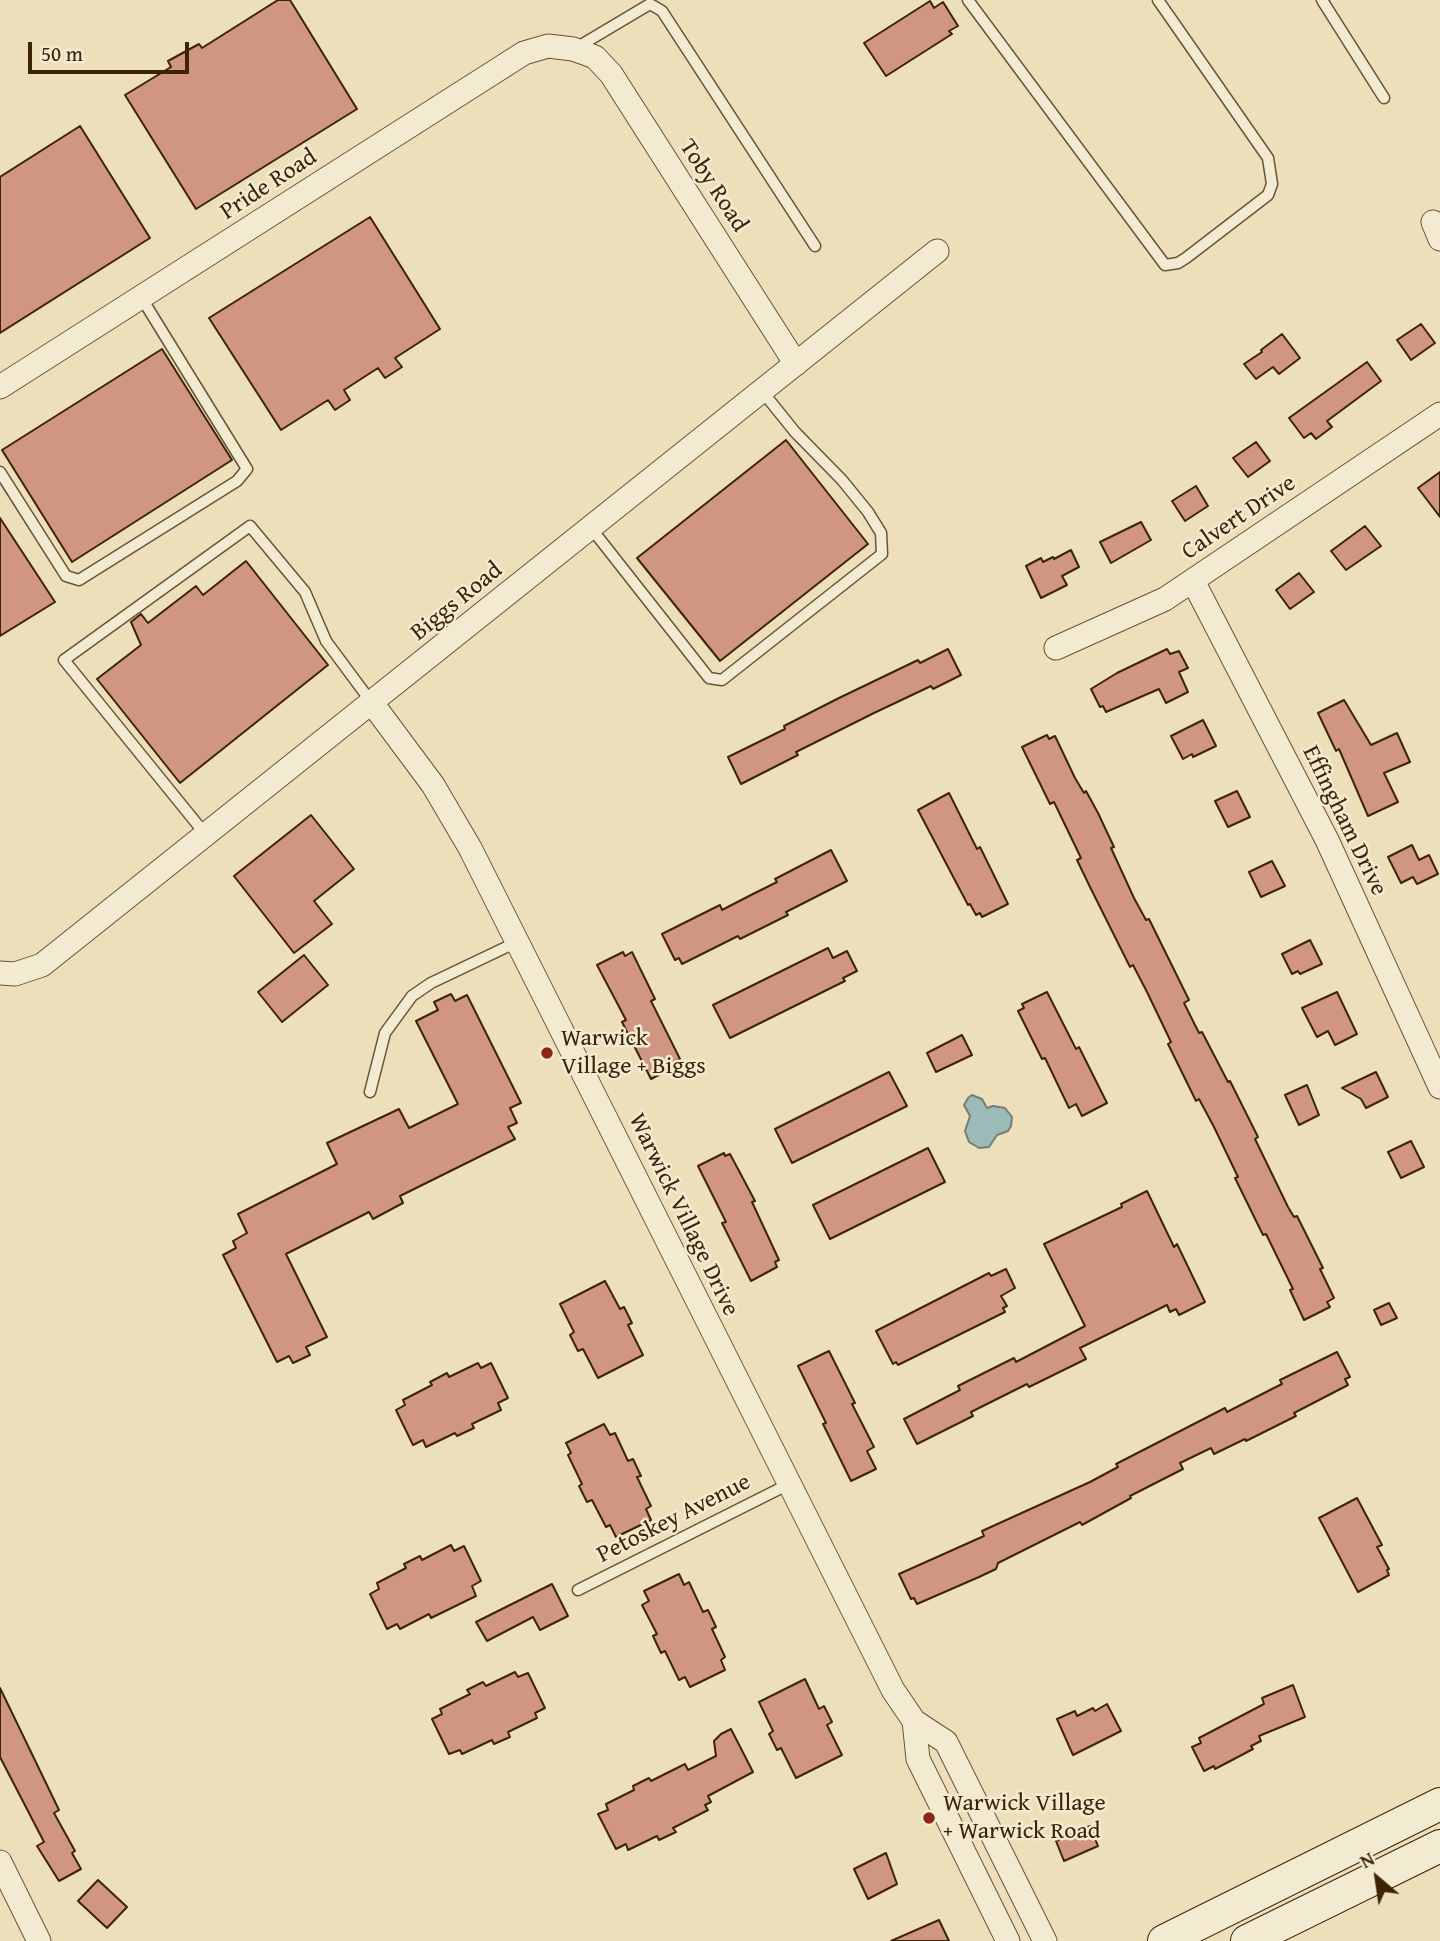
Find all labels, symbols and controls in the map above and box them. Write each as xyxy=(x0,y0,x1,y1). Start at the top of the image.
scale bar xyxy=(32,28,192,72)
text: 50 m xyxy=(41,38,83,69)
street label: Toby Road xyxy=(672,134,754,238)
street label: Pride Road xyxy=(215,143,323,227)
street label: Calvert Drive xyxy=(1177,469,1301,567)
street label: Biggs Road xyxy=(405,556,509,648)
street label: Effingham Drive xyxy=(1295,741,1393,901)
place label: Warwick Village + Biggs xyxy=(561,1025,706,1081)
marker: Warwick Village + Biggs xyxy=(539,1045,555,1061)
street label: Warwick Village Drive xyxy=(621,1109,745,1321)
street label: Petoskey Avenue xyxy=(592,1468,756,1570)
place label: Warwick Village + Warwick Road xyxy=(943,1790,1106,1846)
marker: Warwick Village + Warwick Road xyxy=(921,1810,937,1826)
north arrow xyxy=(1342,1843,1412,1913)
text: N xyxy=(1354,1844,1379,1875)

